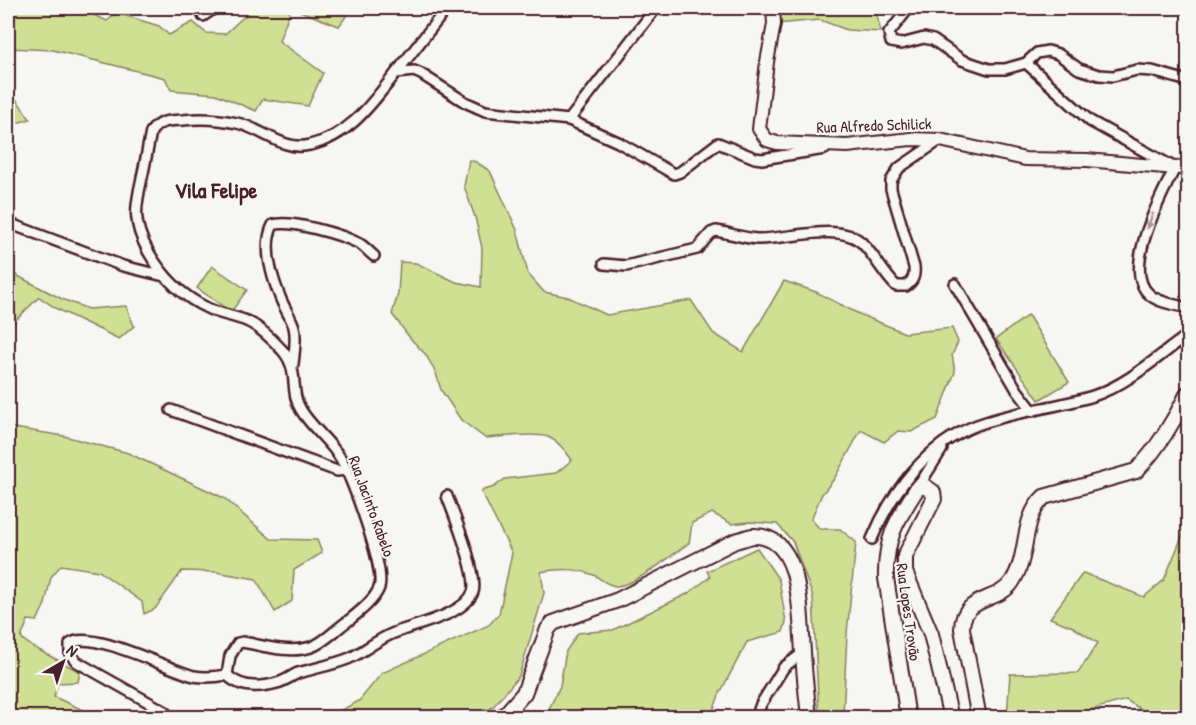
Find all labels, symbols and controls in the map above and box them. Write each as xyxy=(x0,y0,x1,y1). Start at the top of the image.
street label: Rua Alfredo Schilick xyxy=(816,112,932,138)
district label: Vila Felipe xyxy=(175,175,258,206)
one-way arrow xyxy=(1145,212,1154,230)
street label: Rua Jacinto Rabelo xyxy=(344,453,401,560)
street label: Rua Lopes Trovão xyxy=(891,562,927,663)
north arrow xyxy=(33,632,93,692)
text: N xyxy=(62,639,83,662)

